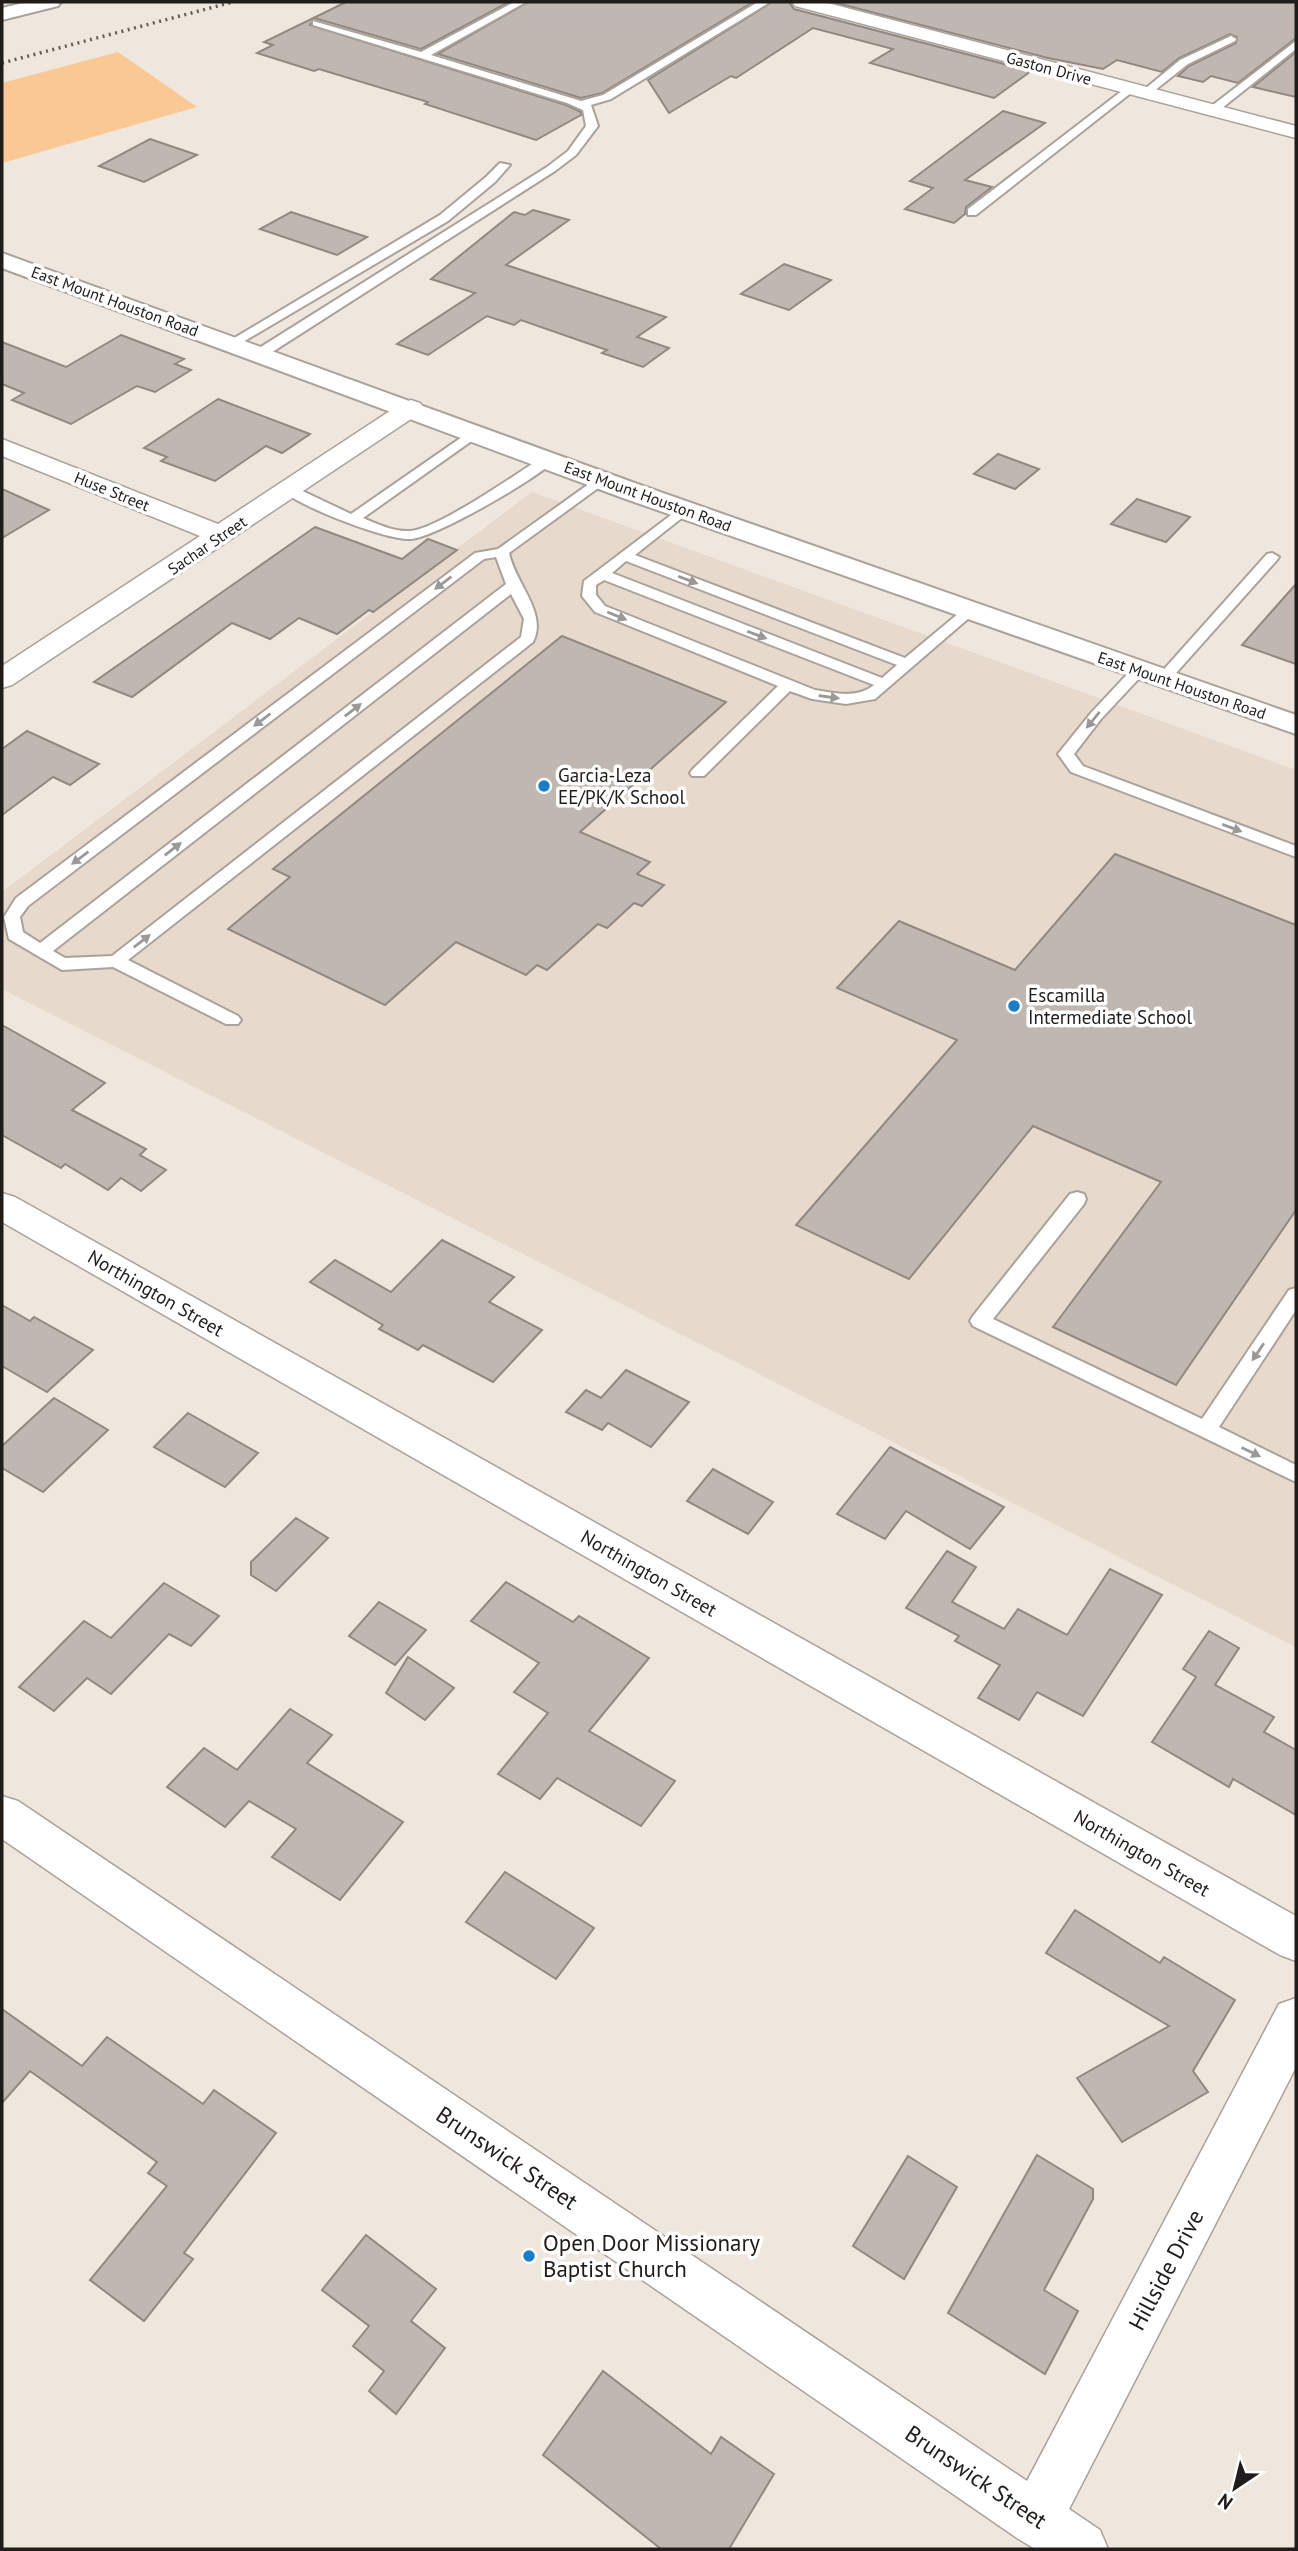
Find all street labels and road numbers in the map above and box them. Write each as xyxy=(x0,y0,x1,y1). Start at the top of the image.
street label: Gaston Drive xyxy=(1004,47,1094,89)
street label: East Mount Houston Road xyxy=(29,261,201,341)
street label: East Mount Houston Road xyxy=(562,456,734,536)
street label: Huse Street xyxy=(71,467,153,515)
street label: Sachar Street xyxy=(164,511,251,579)
street label: East Mount Houston Road xyxy=(1095,647,1269,723)
street label: Northington Street xyxy=(84,1244,229,1342)
street label: Northington Street xyxy=(577,1524,722,1622)
street label: Northington Street xyxy=(1070,1804,1215,1902)
street label: Brunswick Street xyxy=(431,2100,584,2216)
street label: Hillside Drive xyxy=(1122,2204,1210,2335)
street label: Brunswick Street xyxy=(900,2419,1053,2535)

